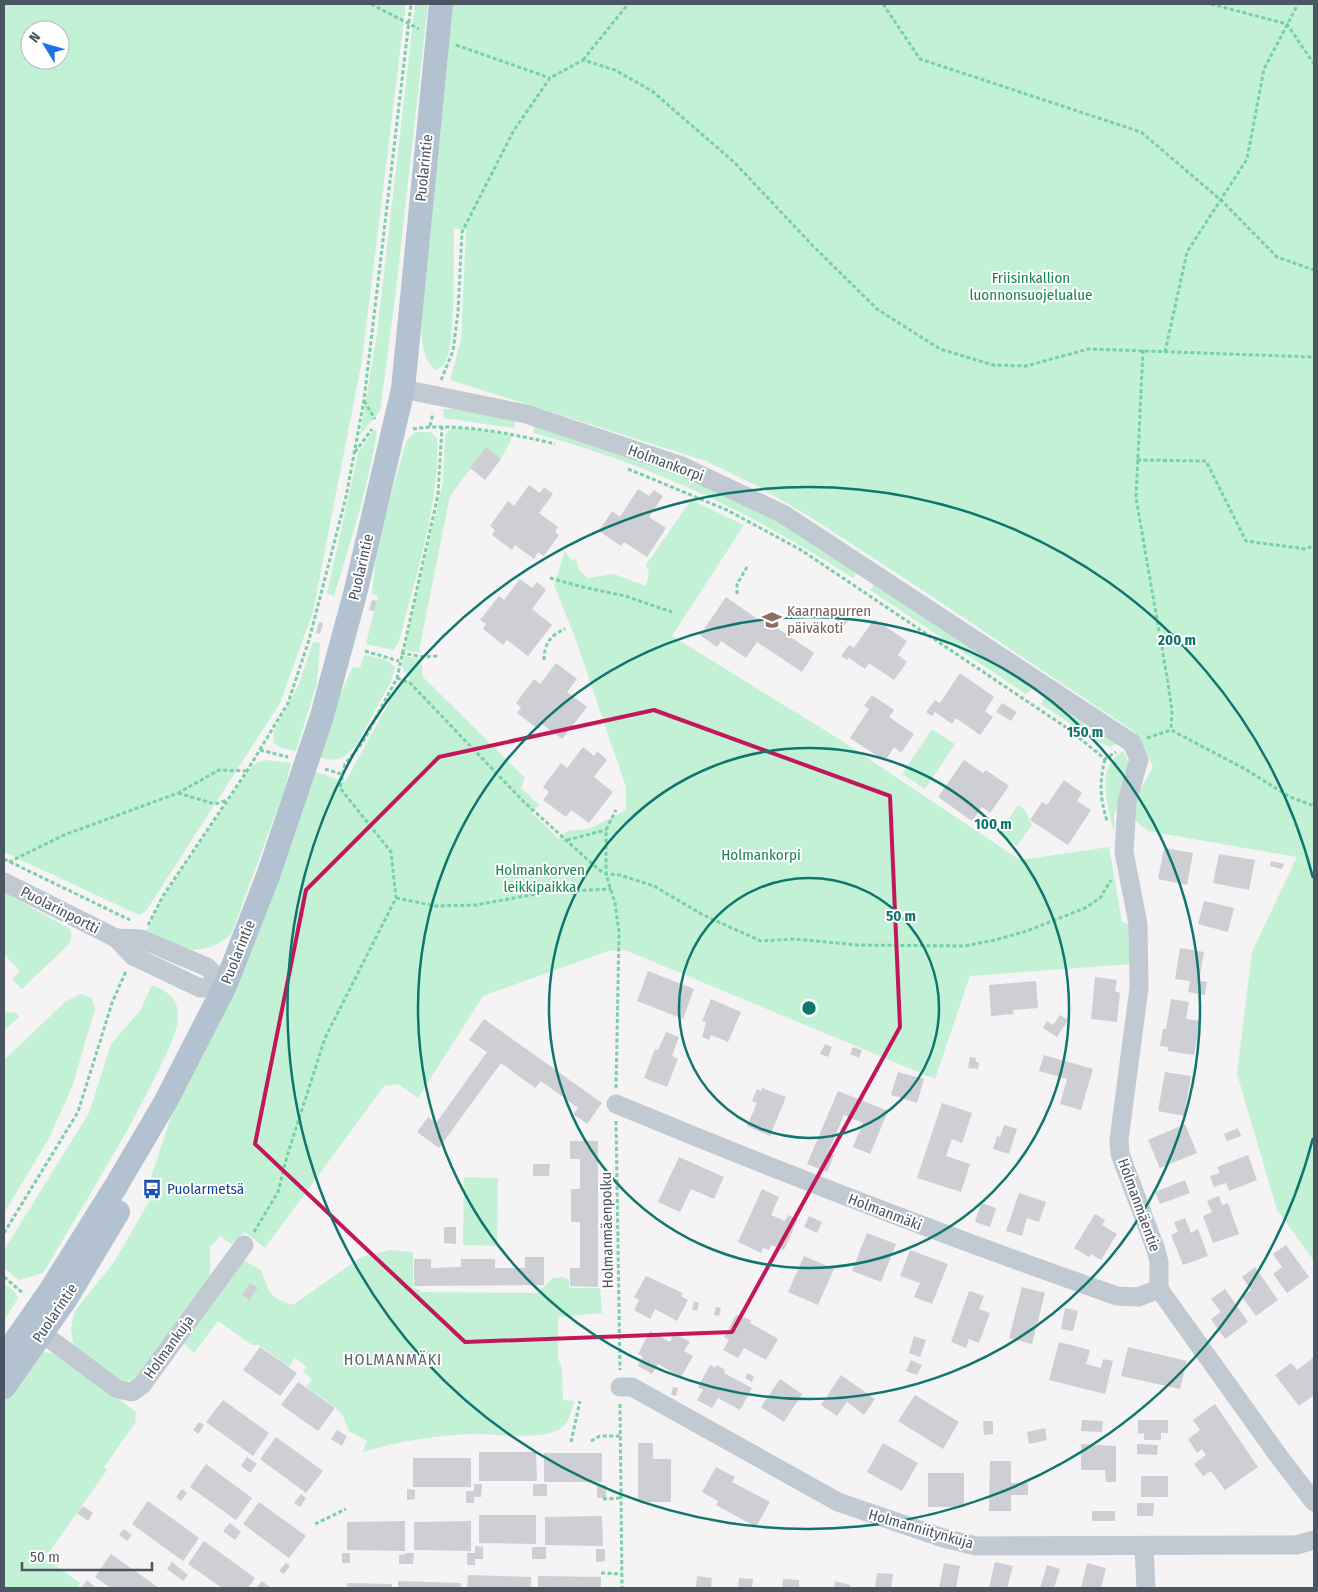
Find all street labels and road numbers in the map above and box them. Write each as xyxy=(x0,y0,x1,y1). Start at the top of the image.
street label: Puolarintie xyxy=(412,134,436,202)
street label: Holmankorpi xyxy=(626,441,706,485)
street label: Puolarintie xyxy=(345,532,377,602)
street label: Puolarinportti xyxy=(18,882,102,938)
street label: Puolarintie xyxy=(217,917,259,987)
street label: Holmanmäentie xyxy=(1114,1156,1164,1254)
street label: Holmanmäenpolku xyxy=(597,1172,617,1288)
street label: Holmanmäki xyxy=(846,1190,924,1234)
street label: Puolarintie xyxy=(29,1280,81,1346)
street label: Holmankuja xyxy=(140,1312,198,1382)
street label: Holmanniitynkuja xyxy=(866,1505,976,1553)

